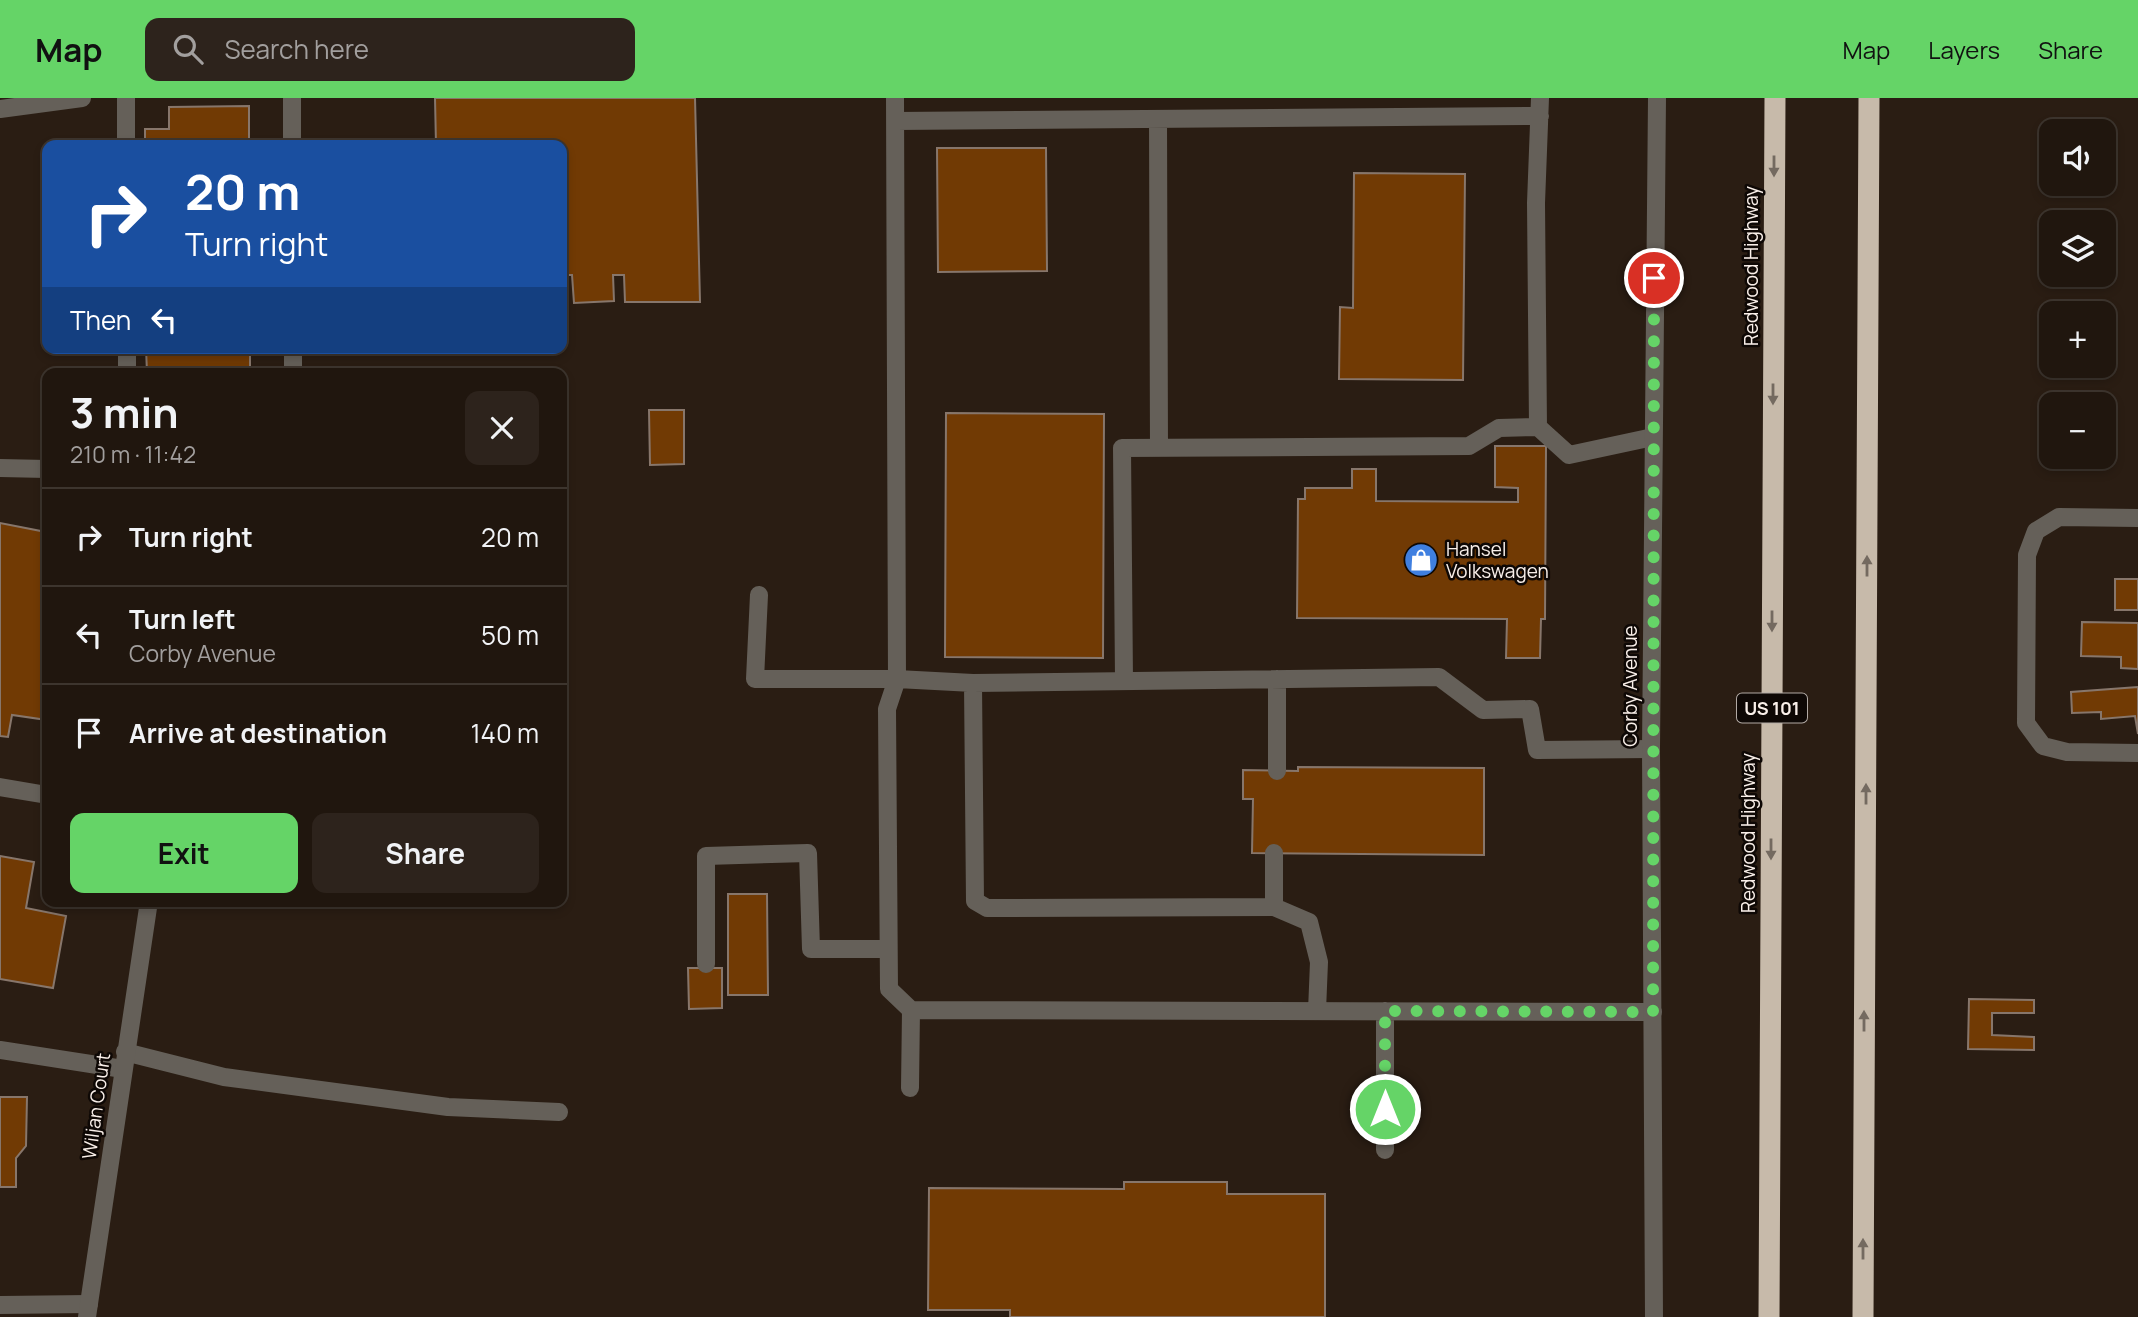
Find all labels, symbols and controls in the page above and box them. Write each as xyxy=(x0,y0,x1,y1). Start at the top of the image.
search box xyxy=(145,18,635,81)
text: Map xyxy=(35,27,103,72)
icon: search xyxy=(169,30,207,68)
text: Search here xyxy=(225,31,369,67)
text: Map xyxy=(1843,33,1890,66)
text: Layers xyxy=(1928,33,2000,66)
text: Share xyxy=(2038,33,2103,66)
map controls xyxy=(2039,119,2116,469)
button: sound xyxy=(2039,119,2116,196)
one-way arrow xyxy=(1768,155,1780,177)
text: 20 m xyxy=(185,158,300,225)
icon: right xyxy=(70,168,161,259)
street label: Redwood Highway xyxy=(1738,186,1764,346)
button: layers xyxy=(2039,210,2116,287)
text: Turn right xyxy=(185,222,328,266)
pin xyxy=(1624,248,1684,308)
icon: arrive xyxy=(1635,259,1673,297)
icon: left xyxy=(145,301,183,339)
button: + xyxy=(2039,301,2116,378)
text: Then xyxy=(70,302,131,338)
text: 3 min xyxy=(70,383,179,441)
one-way arrow xyxy=(1767,383,1779,405)
button: close xyxy=(465,391,539,465)
button: − xyxy=(2039,392,2116,469)
text: 210 m · 11:42 xyxy=(70,438,196,470)
icon: right xyxy=(70,518,108,556)
text: Turn right xyxy=(129,519,253,555)
text: 20 m xyxy=(481,519,539,555)
place label: Hansel Volkswagen xyxy=(1446,536,1549,584)
shop icon: Hansel Volkswagen xyxy=(1402,541,1440,579)
one-way arrow xyxy=(1861,555,1873,577)
text: Turn left xyxy=(129,601,236,637)
one-way arrow xyxy=(1766,610,1778,632)
icon: left xyxy=(70,616,108,654)
text: 50 m xyxy=(481,617,539,653)
street label: Corby Avenue xyxy=(1617,625,1643,747)
text: Corby Avenue xyxy=(129,637,276,669)
road number: US 101 xyxy=(1737,694,1807,722)
icon: arrive xyxy=(70,714,108,752)
text: Arrive at destination xyxy=(129,715,387,751)
text: 140 m xyxy=(470,715,539,751)
street label: Redwood Highway xyxy=(1735,753,1761,913)
one-way arrow xyxy=(1860,783,1871,805)
button: Exit xyxy=(70,813,298,893)
button: Share xyxy=(312,813,539,893)
one-way arrow xyxy=(1765,838,1777,860)
one-way arrow xyxy=(1858,1010,1870,1032)
street label: Wiljan Court xyxy=(76,1051,116,1161)
position arrow xyxy=(1348,1072,1422,1146)
one-way arrow xyxy=(1857,1238,1869,1260)

